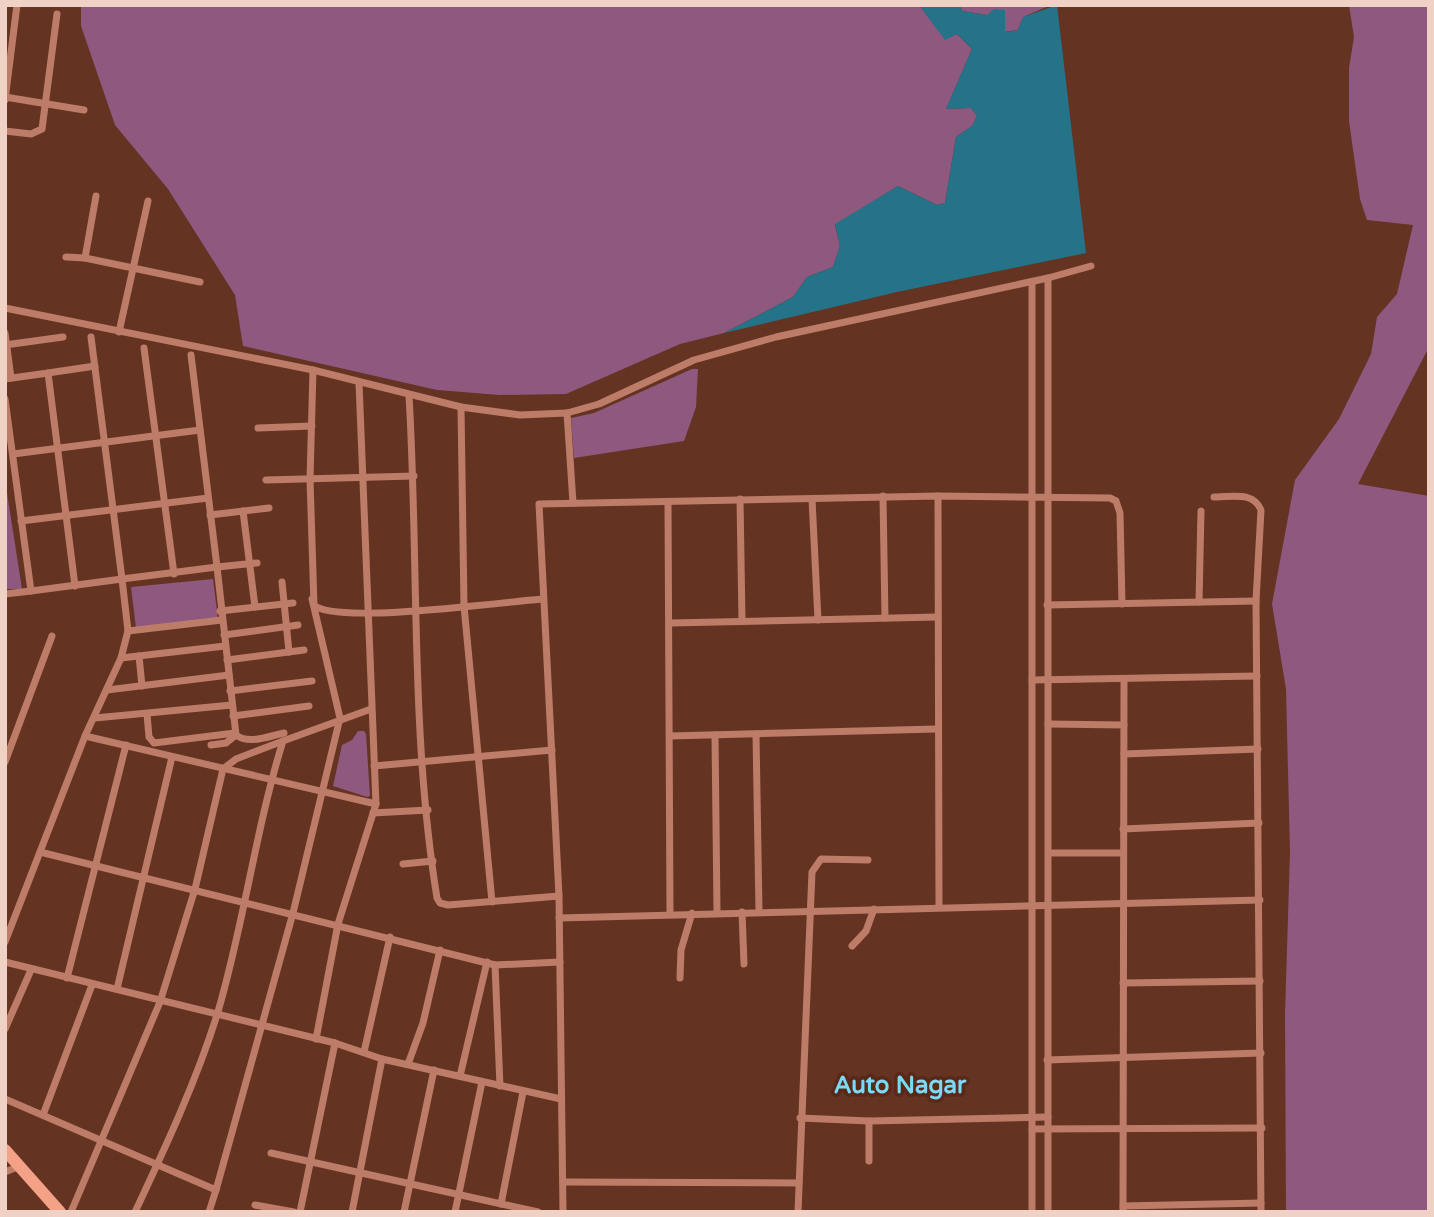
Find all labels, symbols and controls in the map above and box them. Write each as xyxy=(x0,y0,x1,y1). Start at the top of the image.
district label: Auto Nagar xyxy=(834,1071,967,1100)

